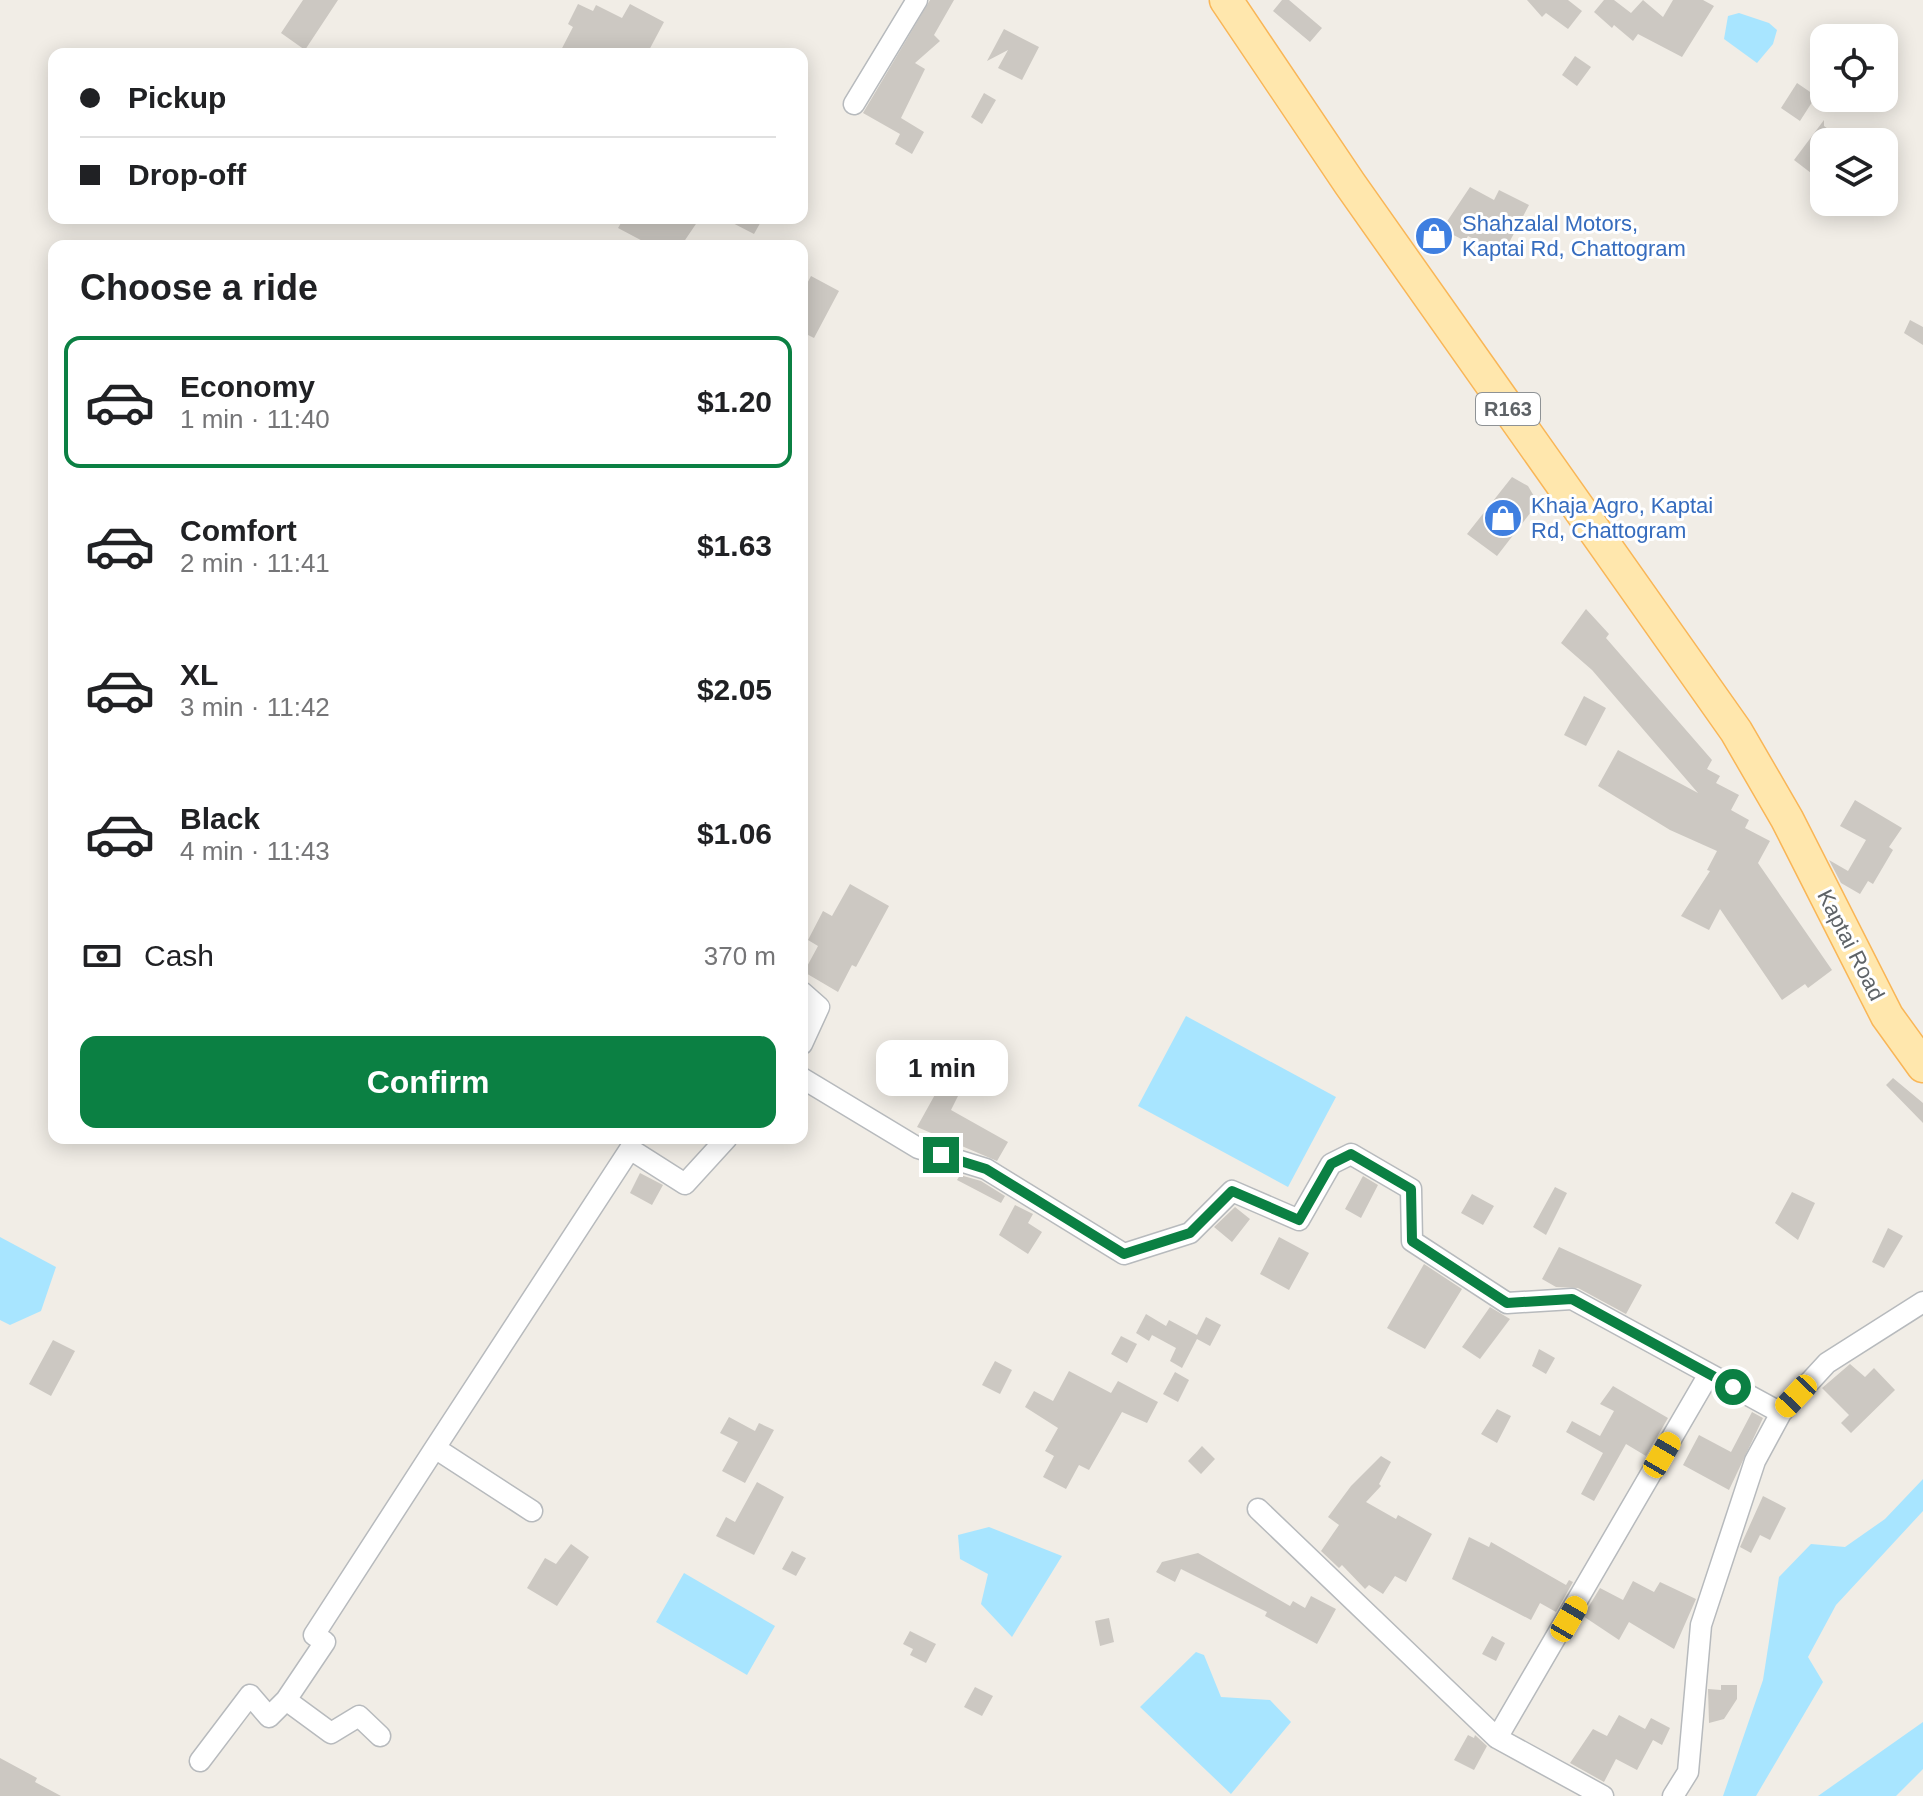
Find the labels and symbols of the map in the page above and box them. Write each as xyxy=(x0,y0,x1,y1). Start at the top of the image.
place label: Shahzalal Motors, Kaptai Rd, Chattogram xyxy=(1462,211,1686,261)
shop icon: Shahzalal Motors, Kaptai Rd, Chattogram xyxy=(1413,215,1455,257)
road number: R163 xyxy=(1476,393,1540,425)
place label: Khaja Agro, Kaptai Rd, Chattogram xyxy=(1531,493,1713,543)
shop icon: Khaja Agro, Kaptai Rd, Chattogram xyxy=(1482,497,1524,539)
street label: Kaptai Road xyxy=(1812,885,1890,1005)
callout: 1 min xyxy=(875,1039,1007,1095)
route end xyxy=(923,1137,959,1173)
route start xyxy=(1715,1369,1751,1405)
car xyxy=(1771,1370,1821,1422)
car xyxy=(1640,1428,1684,1482)
car xyxy=(1547,1592,1591,1646)

